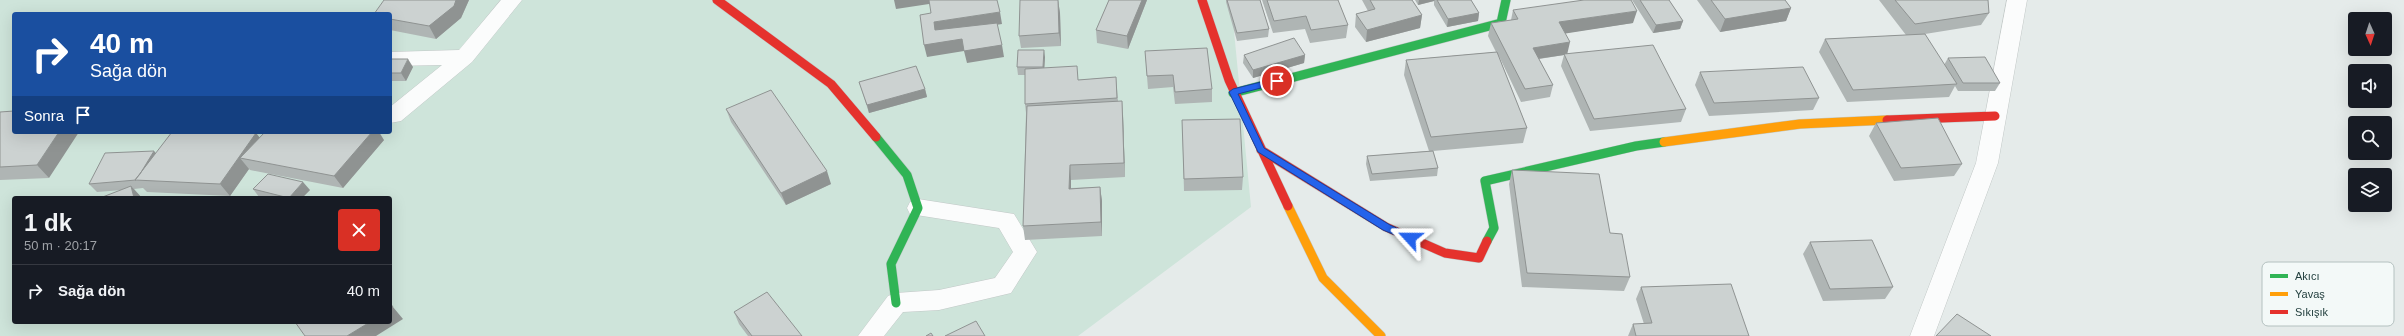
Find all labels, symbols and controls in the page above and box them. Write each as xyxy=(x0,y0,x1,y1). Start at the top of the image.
north arrow xyxy=(2348,12,2392,56)
map controls xyxy=(2348,12,2392,212)
icon: right xyxy=(24,28,76,80)
text: 40 m xyxy=(90,28,154,59)
text: Sağa dön xyxy=(90,61,167,81)
pin xyxy=(1260,64,1294,98)
button: sound xyxy=(2348,64,2392,108)
icon: arrive xyxy=(1266,70,1288,92)
icon: arrive xyxy=(72,104,94,126)
text: Sonra xyxy=(24,107,64,124)
button: search xyxy=(2348,116,2392,160)
button: layers xyxy=(2348,168,2392,212)
text: 1 dk xyxy=(24,209,72,236)
button: close xyxy=(338,209,380,251)
position arrow xyxy=(1389,217,1431,259)
text: 50 m · 20:17 xyxy=(24,238,97,253)
legend xyxy=(2262,262,2394,326)
text: Akıcı xyxy=(2295,270,2319,282)
icon: right xyxy=(24,280,46,302)
text: Sağa dön xyxy=(58,282,126,299)
text: 40 m xyxy=(347,282,380,299)
text: Yavaş xyxy=(2295,288,2325,300)
text: Sıkışık xyxy=(2295,306,2329,318)

